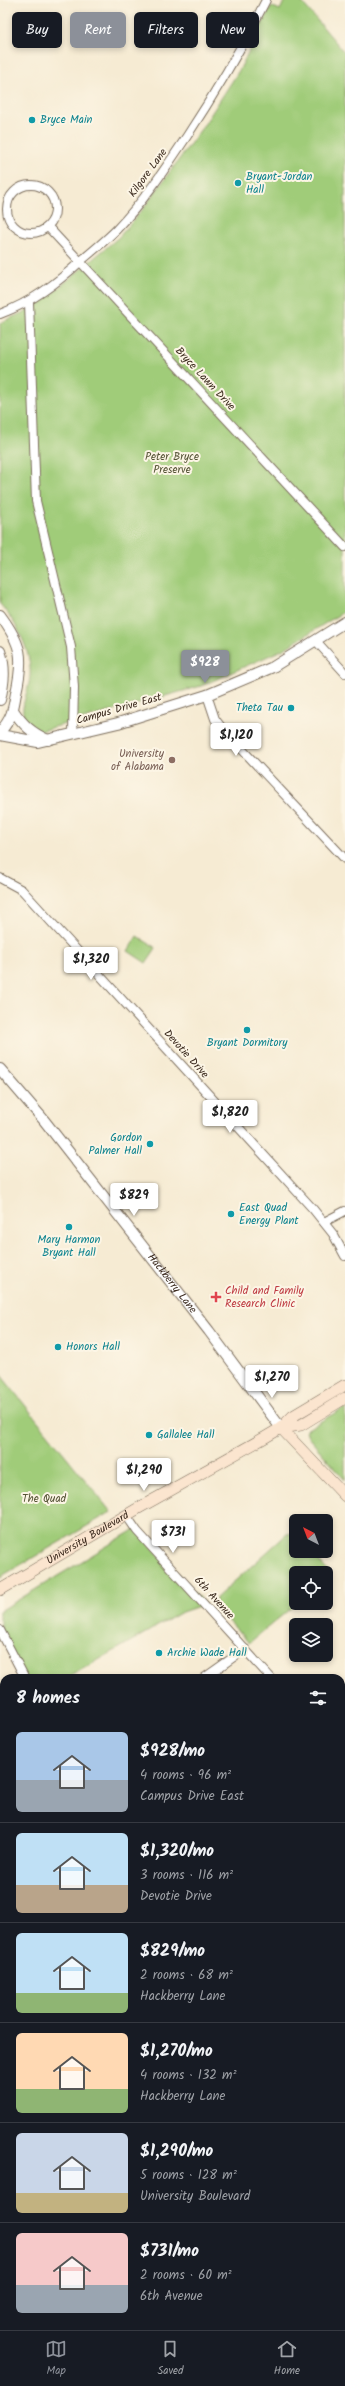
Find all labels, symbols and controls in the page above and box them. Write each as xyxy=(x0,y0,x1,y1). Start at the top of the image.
chip: Buy xyxy=(12,12,62,48)
chip: Rent xyxy=(70,12,126,48)
chip: Filters xyxy=(134,12,198,48)
chip: New xyxy=(206,12,259,48)
place label: Bryce Main xyxy=(40,111,93,129)
marker: Bryce Main xyxy=(27,115,37,125)
street label: Kilgore Lane xyxy=(124,145,172,201)
place label: Bryant-Jordan Hall xyxy=(246,168,313,199)
marker: Bryant-Jordan Hall xyxy=(233,178,243,188)
street label: Bryce Lawn Drive xyxy=(171,343,240,415)
park label: Peter Bryce Preserve xyxy=(145,448,199,479)
pin: $928 xyxy=(181,650,229,684)
text: $928 xyxy=(190,652,220,673)
street label: Campus Drive East xyxy=(74,688,165,730)
place label: Theta Tau xyxy=(236,699,284,717)
marker: Theta Tau xyxy=(286,703,296,713)
pin: $1,120 xyxy=(203,723,269,757)
text: $1,120 xyxy=(219,725,253,746)
place label: University of Alabama xyxy=(111,745,165,776)
marker: University of Alabama xyxy=(167,755,177,765)
pin: $1,320 xyxy=(58,947,124,981)
text: $1,320 xyxy=(73,949,109,970)
street label: Devotie Drive xyxy=(159,1025,213,1083)
marker: Bryant Dormitory xyxy=(242,1025,252,1035)
place label: Bryant Dormitory xyxy=(207,1034,288,1052)
pin: $1,820 xyxy=(197,1100,263,1134)
text: $1,820 xyxy=(212,1102,248,1123)
place label: Gordon Palmer Hall xyxy=(88,1129,142,1160)
marker: Gordon Palmer Hall xyxy=(145,1139,155,1149)
pin: $829 xyxy=(110,1183,158,1217)
text: $829 xyxy=(119,1185,149,1206)
place label: East Quad Energy Plant xyxy=(239,1199,299,1230)
marker: East Quad Energy Plant xyxy=(226,1209,236,1219)
marker: Mary Harmon Bryant Hall xyxy=(64,1222,74,1232)
place label: Mary Harmon Bryant Hall xyxy=(38,1231,101,1262)
street label: Hackberry Lane xyxy=(143,1250,201,1318)
place label: Child and Family Research Clinic xyxy=(225,1282,305,1313)
marker: Child and Family Research Clinic xyxy=(210,1291,222,1303)
place label: Honors Hall xyxy=(66,1338,120,1356)
marker: Honors Hall xyxy=(53,1342,63,1352)
pin: $1,270 xyxy=(239,1365,305,1399)
text: $1,270 xyxy=(254,1367,290,1388)
place label: Gallalee Hall xyxy=(157,1426,215,1444)
marker: Gallalee Hall xyxy=(144,1430,154,1440)
pin: $1,290 xyxy=(111,1458,177,1492)
text: $1,290 xyxy=(126,1460,162,1481)
park label: The Quad xyxy=(22,1490,67,1508)
street label: University Boulevard xyxy=(43,1506,133,1570)
north arrow xyxy=(289,1514,333,1558)
map controls xyxy=(289,1514,333,1662)
pin: $731 xyxy=(149,1520,197,1554)
text: $731 xyxy=(161,1522,185,1543)
button: locate xyxy=(289,1566,333,1610)
street label: 6th Avenue xyxy=(190,1572,238,1624)
button: layers xyxy=(289,1618,333,1662)
place label: Archie Wade Hall xyxy=(167,1644,247,1662)
marker: Archie Wade Hall xyxy=(154,1648,164,1658)
text: 8 homes xyxy=(16,1685,80,1712)
icon: filters xyxy=(307,1687,329,1709)
text: $928/mo xyxy=(140,1738,205,1765)
icon: home xyxy=(48,1748,96,1796)
text: 4 rooms · 96 m² xyxy=(140,1765,231,1786)
text: Campus Drive East xyxy=(140,1786,244,1807)
text: $1,320/mo xyxy=(140,1838,214,1865)
icon: home xyxy=(48,1849,96,1897)
text: 3 rooms · 116 m² xyxy=(140,1865,233,1886)
text: Devotie Drive xyxy=(140,1886,212,1907)
text: $829/mo xyxy=(140,1938,205,1965)
icon: home xyxy=(48,1949,96,1997)
text: 2 rooms · 68 m² xyxy=(140,1965,233,1986)
text: Hackberry Lane xyxy=(140,1986,225,2007)
text: $1,270/mo xyxy=(140,2038,213,2065)
icon: home xyxy=(48,2049,96,2097)
text: 4 rooms · 132 m² xyxy=(140,2065,236,2086)
text: Hackberry Lane xyxy=(140,2086,225,2107)
text: $1,290/mo xyxy=(140,2138,213,2165)
icon: home xyxy=(48,2149,96,2197)
text: 5 rooms · 128 m² xyxy=(140,2165,237,2186)
text: University Boulevard xyxy=(140,2186,250,2207)
text: $731/mo xyxy=(140,2238,199,2265)
icon: home xyxy=(48,2249,96,2297)
text: 2 rooms · 60 m² xyxy=(140,2265,232,2286)
text: 6th Avenue xyxy=(140,2286,203,2307)
tab: Map xyxy=(45,2338,67,2380)
tab: Saved xyxy=(157,2338,184,2380)
tab: Home xyxy=(274,2338,300,2380)

